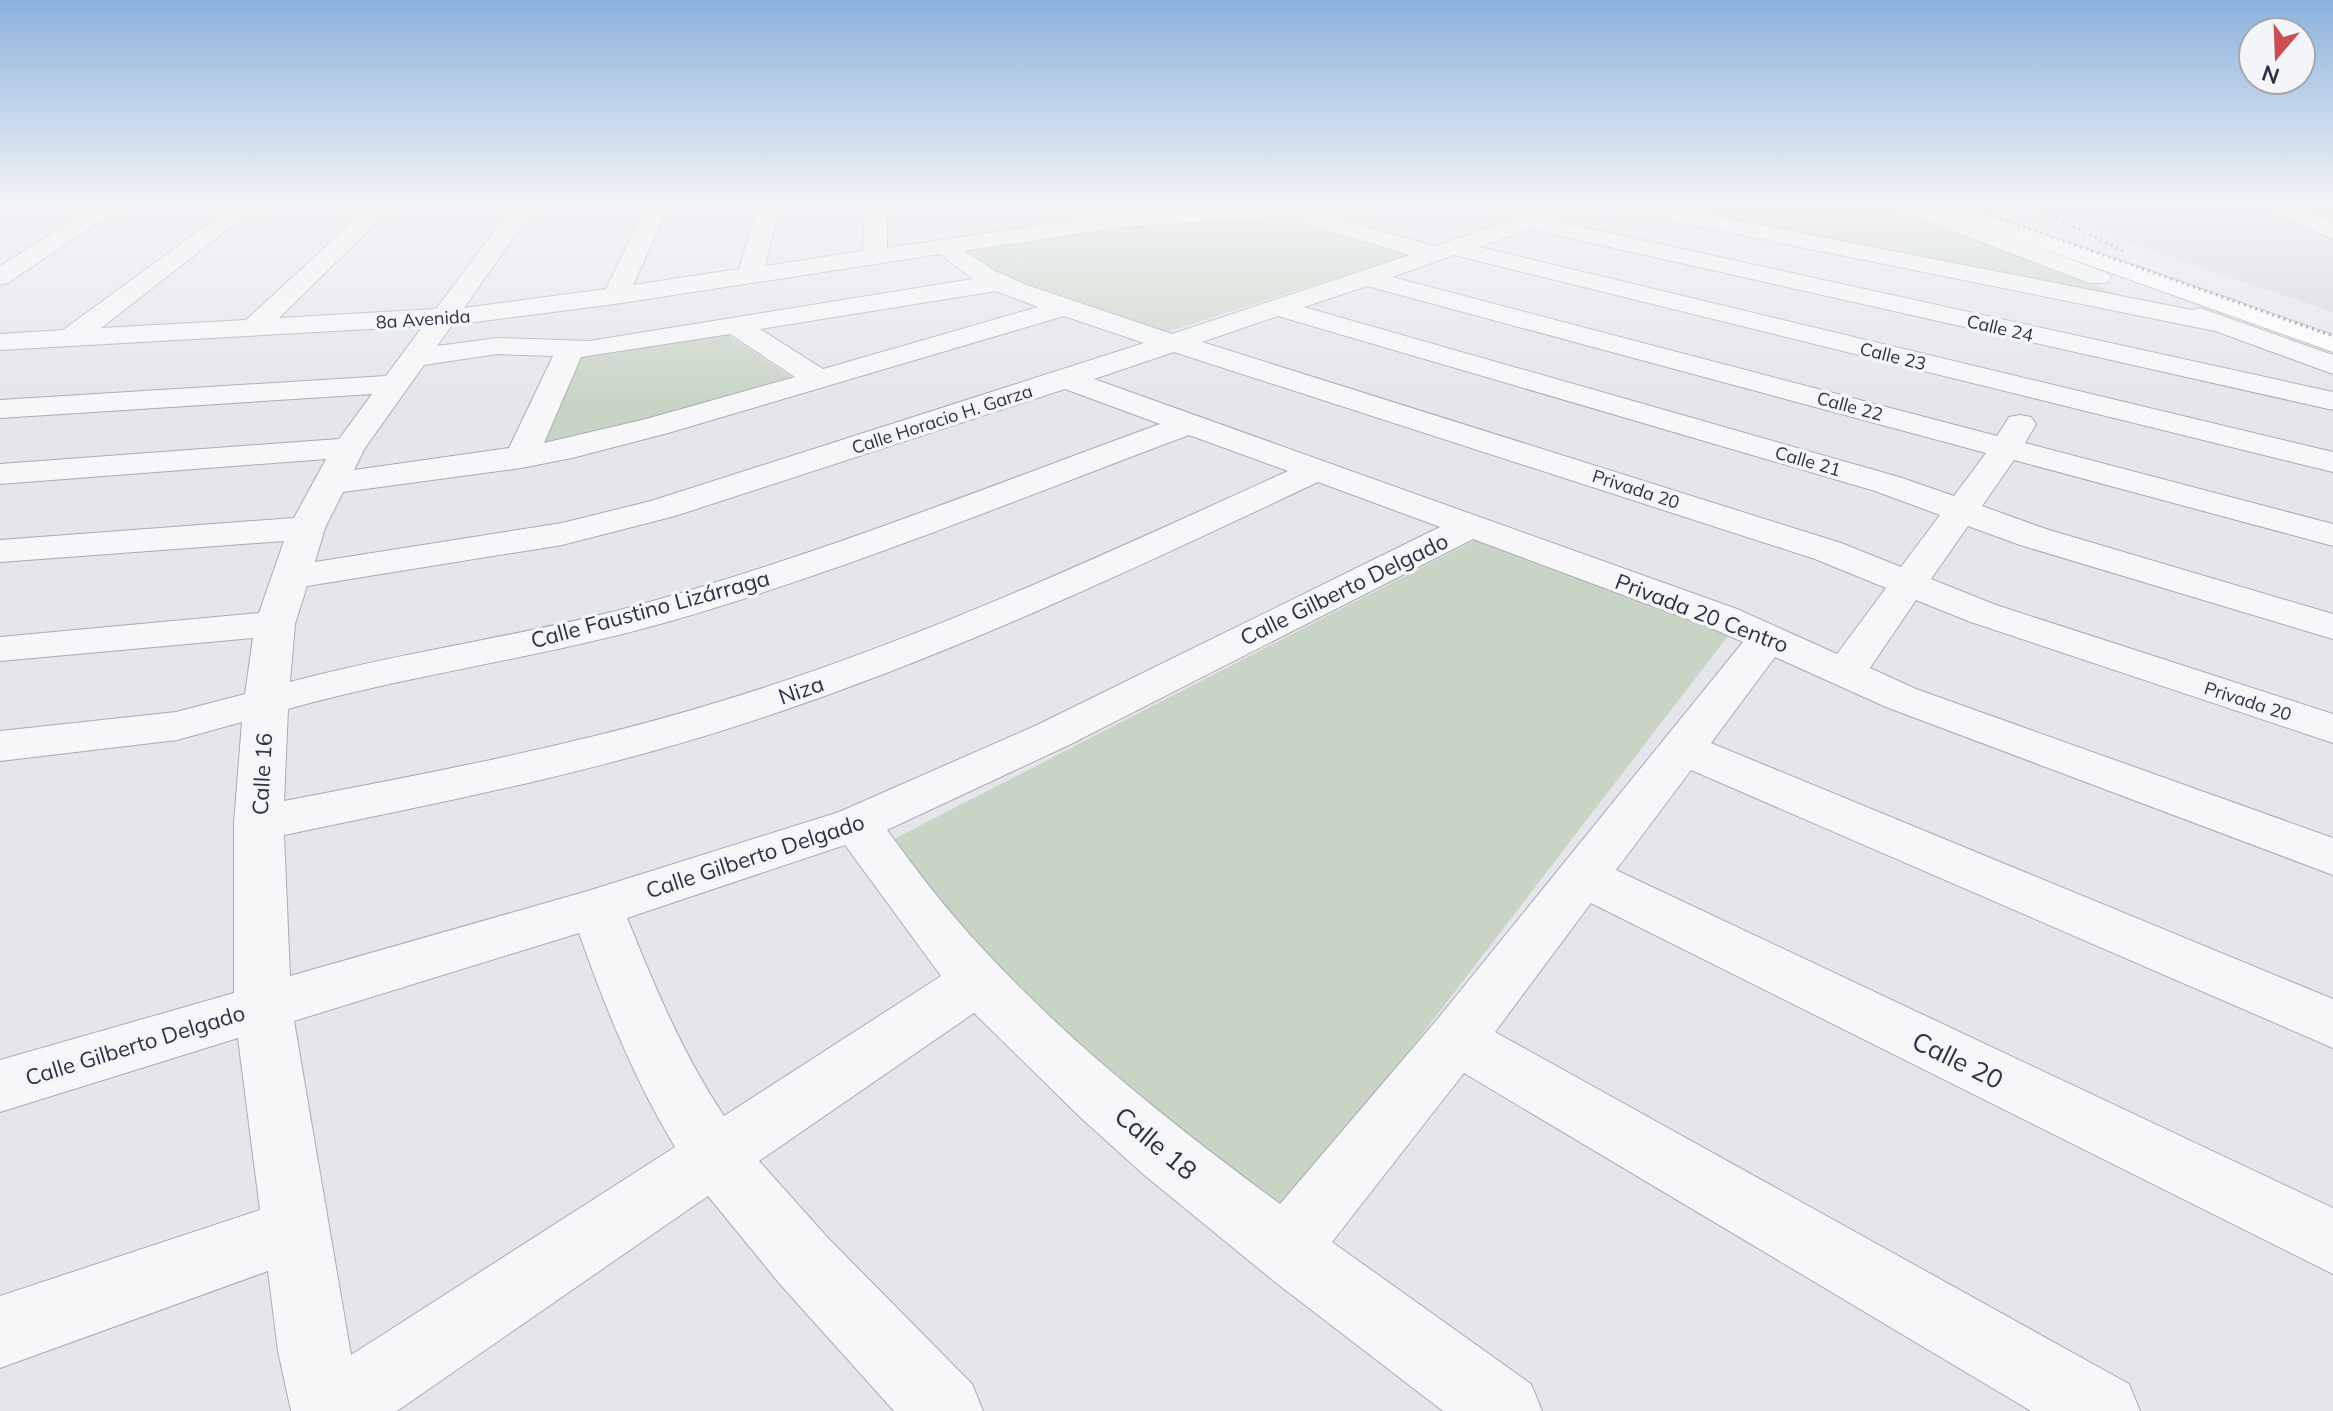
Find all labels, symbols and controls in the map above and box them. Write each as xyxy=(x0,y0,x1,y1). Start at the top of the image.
north arrow xyxy=(2237,16,2317,96)
text: N xyxy=(2258,59,2283,91)
street label: 8a Avenida xyxy=(375,304,471,334)
street label: Calle 24 xyxy=(1965,309,2036,347)
street label: Calle 23 xyxy=(1857,337,1929,375)
street label: Calle Horacio H. Garza xyxy=(849,379,1035,459)
street label: Calle 22 xyxy=(1814,386,1886,426)
street label: Calle 21 xyxy=(1772,441,1844,481)
street label: Privada 20 xyxy=(1589,464,1683,514)
street label: Calle Gilberto Delgado xyxy=(1235,526,1453,652)
street label: Calle Faustino Lizárraga xyxy=(527,564,773,654)
street label: Privada 20 Centro xyxy=(1611,567,1793,659)
street label: Niza xyxy=(775,669,827,711)
street label: Privada 20 xyxy=(2201,676,2295,726)
street label: Calle 16 xyxy=(246,732,278,816)
street label: Calle Gilberto Delgado xyxy=(642,807,868,905)
street label: Calle Gilberto Delgado xyxy=(22,998,248,1092)
street label: Calle 20 xyxy=(1907,1024,2009,1096)
street label: Calle 18 xyxy=(1108,1099,1204,1187)

